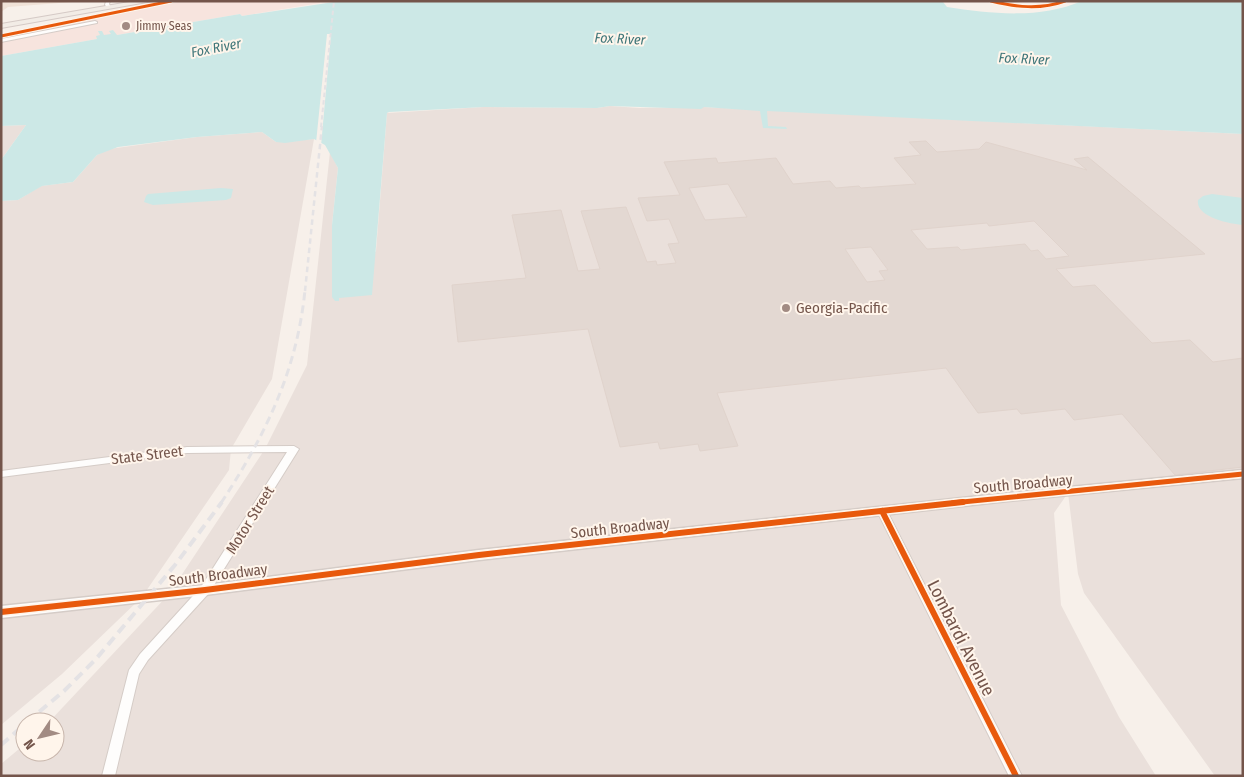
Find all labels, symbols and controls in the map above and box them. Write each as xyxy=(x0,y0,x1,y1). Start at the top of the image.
place label: Jimmy Seas xyxy=(136,19,192,33)
marker: Jimmy Seas xyxy=(120,20,132,32)
water label: Fox River xyxy=(594,29,647,49)
water label: Fox River xyxy=(189,35,244,61)
water label: Fox River xyxy=(998,49,1051,69)
place label: Georgia-Pacific xyxy=(796,299,888,317)
marker: Georgia-Pacific xyxy=(780,302,792,314)
street label: State Street xyxy=(110,442,184,468)
street label: South Broadway xyxy=(973,471,1073,497)
street label: Motor Street xyxy=(222,483,278,557)
street label: South Broadway xyxy=(570,514,671,542)
street label: South Broadway xyxy=(168,560,269,590)
street label: Lombardi Avenue xyxy=(922,576,1000,700)
north arrow xyxy=(15,712,65,762)
text: N xyxy=(20,736,39,752)

